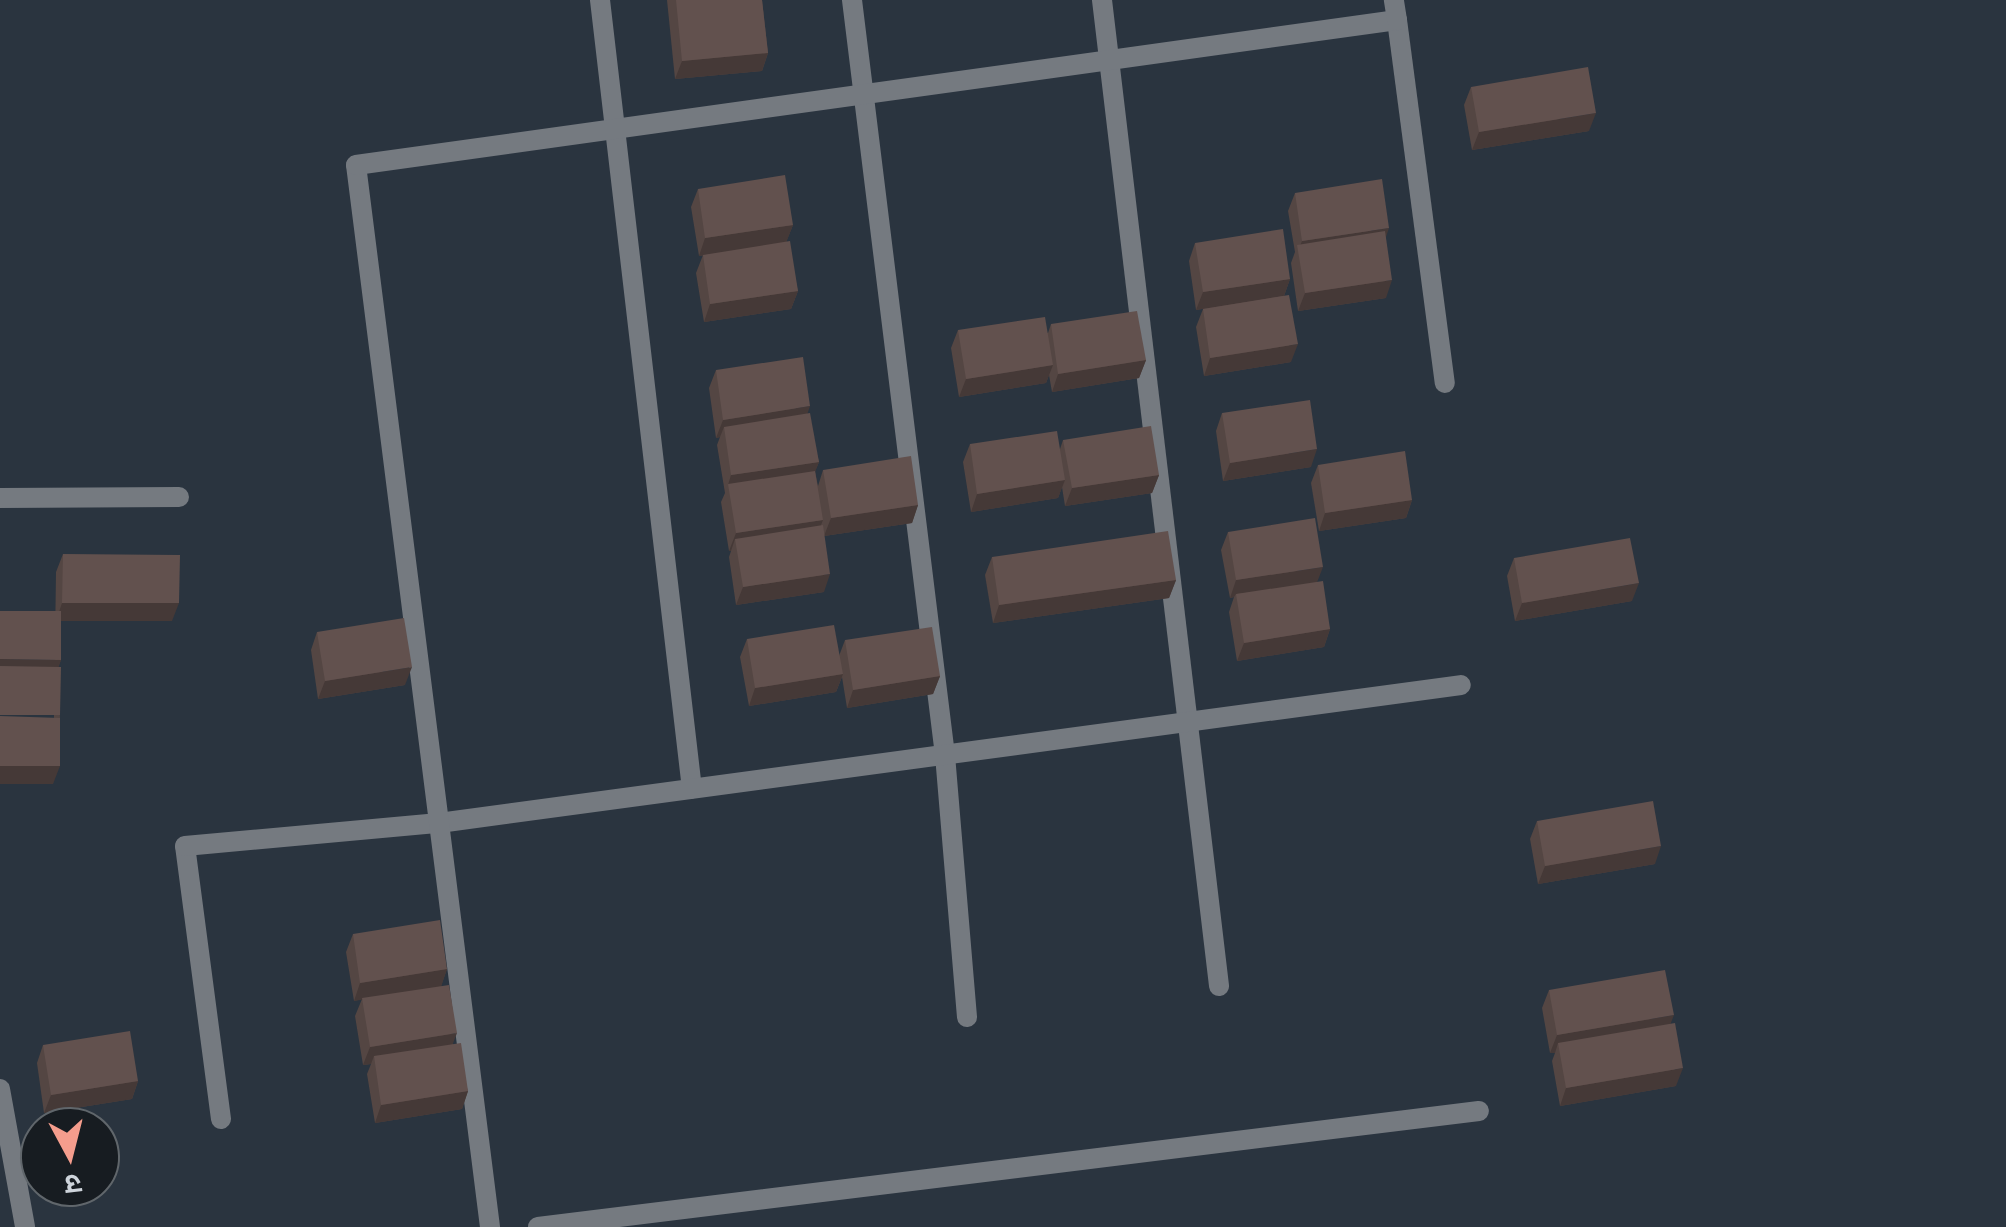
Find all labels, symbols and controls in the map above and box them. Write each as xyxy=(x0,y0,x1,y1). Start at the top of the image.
north arrow xyxy=(20,1107,120,1207)
text: उ xyxy=(63,1166,84,1204)

